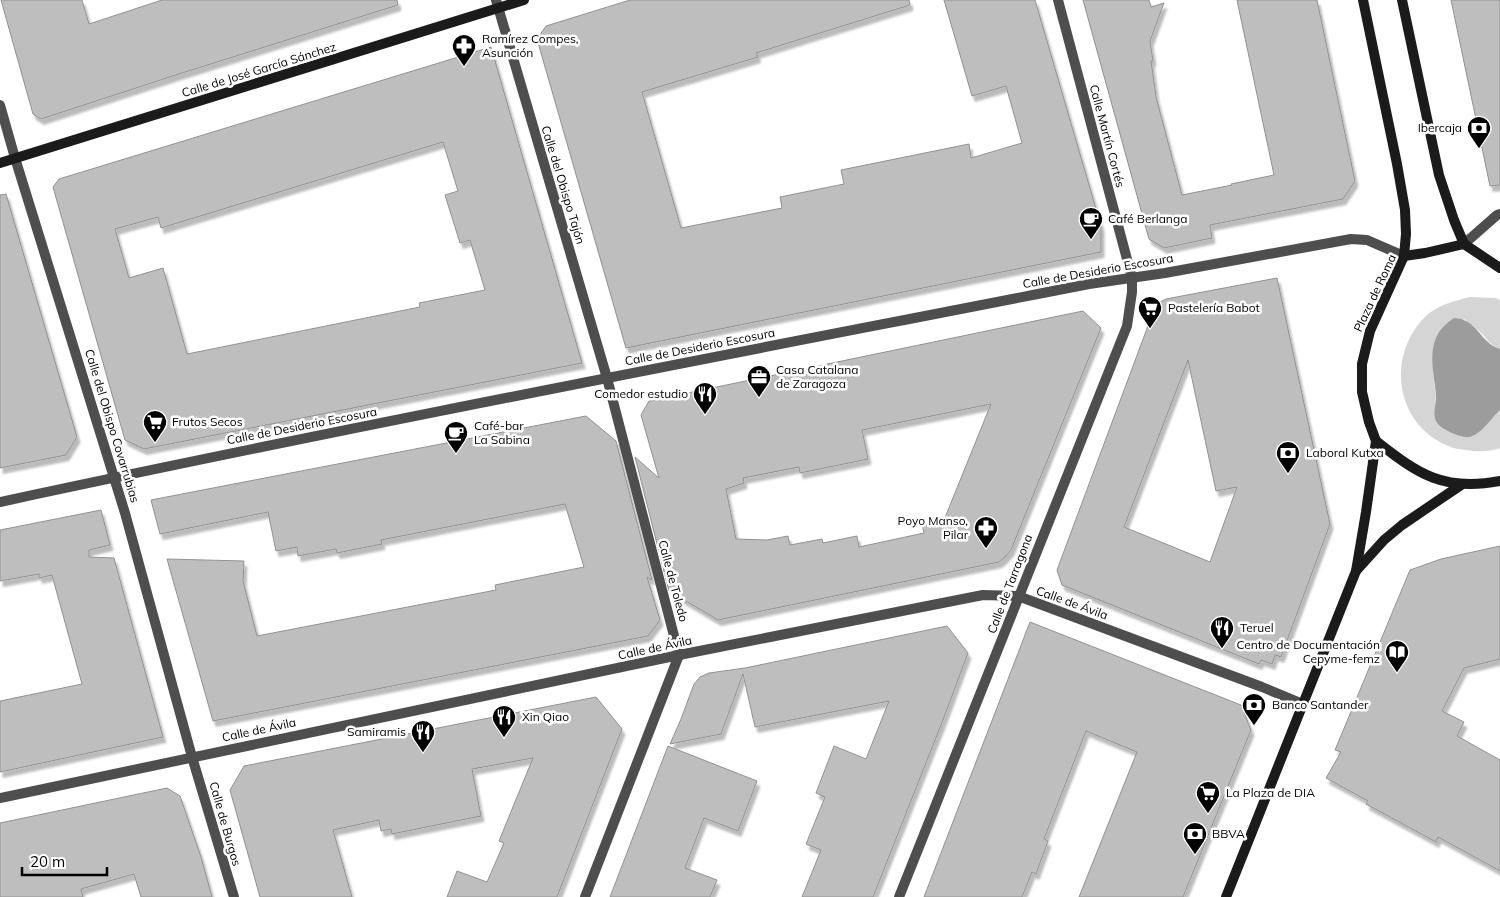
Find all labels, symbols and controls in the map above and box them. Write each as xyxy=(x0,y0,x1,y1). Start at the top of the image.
place label: Ramírez Compes, Asunción xyxy=(482,31,579,60)
pharmacy icon: Ramírez Compes, Asunción xyxy=(451,33,477,67)
street label: Calle de José García Sánchez xyxy=(180,39,338,100)
street label: Calle Martín Cortés xyxy=(1087,83,1128,189)
bank icon: Ibercaja xyxy=(1466,115,1492,149)
place label: Ibercaja xyxy=(1418,120,1462,135)
street label: Calle del Obispo Tajón xyxy=(538,124,589,246)
cafe icon: Café Berlanga xyxy=(1078,206,1104,240)
place label: Café Berlanga xyxy=(1108,211,1187,226)
street label: Calle de Desiderio Escosura xyxy=(1021,250,1174,291)
street label: Plaza de Roma xyxy=(1350,252,1399,334)
supermarket icon: Pastelería Babot xyxy=(1137,295,1163,329)
place label: Pastelería Babot xyxy=(1168,300,1260,315)
street label: Calle de Desiderio Escosura xyxy=(624,325,776,368)
street label: Calle del Obispo Covarrubias xyxy=(82,347,143,504)
place label: Casa Catalana de Zaragoza xyxy=(776,362,858,391)
office icon: Casa Catalana de Zaragoza xyxy=(746,364,772,398)
restaurant icon: Comedor estudio xyxy=(692,381,718,415)
place label: Comedor estudio xyxy=(594,386,688,401)
street label: Calle de Desiderio Escosura xyxy=(226,404,378,447)
supermarket icon: Frutos Secos xyxy=(142,409,168,443)
place label: Frutos Secos xyxy=(172,414,243,429)
place label: Café-bar La Sabina xyxy=(474,418,530,447)
cafe icon: Café-bar La Sabina xyxy=(443,420,469,454)
bank icon: Laboral Kutxa xyxy=(1275,440,1301,474)
place label: Laboral Kutxa xyxy=(1306,445,1384,460)
place label: Poyo Manso, Pilar xyxy=(898,513,969,542)
pharmacy icon: Poyo Manso, Pilar xyxy=(973,515,999,549)
street label: Calle de Tarragona xyxy=(984,532,1035,636)
street label: Calle de Toledo xyxy=(655,538,692,624)
street label: Calle de Ávila xyxy=(1034,583,1110,622)
restaurant icon: Teruel xyxy=(1209,615,1235,649)
place label: Teruel xyxy=(1240,620,1274,635)
street label: Calle de Ávila xyxy=(617,632,693,663)
place label: Centro de Documentación Cepyme-femz xyxy=(1236,637,1380,666)
library icon: Centro de Documentación Cepyme-femz xyxy=(1384,639,1410,673)
bank icon: Banco Santander xyxy=(1241,692,1267,726)
place label: Banco Santander xyxy=(1272,697,1369,712)
restaurant icon: Xin Qiao xyxy=(491,704,517,738)
place label: Xin Qiao xyxy=(522,709,569,724)
street label: Calle de Ávila xyxy=(221,714,297,745)
restaurant icon: Samiramis xyxy=(410,719,436,753)
place label: Samiramis xyxy=(347,724,406,739)
street label: Calle de Burgos xyxy=(206,780,245,868)
supermarket icon: La Plaza de DIA xyxy=(1195,780,1221,814)
place label: La Plaza de DIA xyxy=(1226,785,1315,800)
bank icon: BBVA xyxy=(1182,821,1208,855)
place label: BBVA xyxy=(1212,826,1245,841)
scale bar xyxy=(22,844,108,876)
text: 20 m xyxy=(30,852,65,871)

